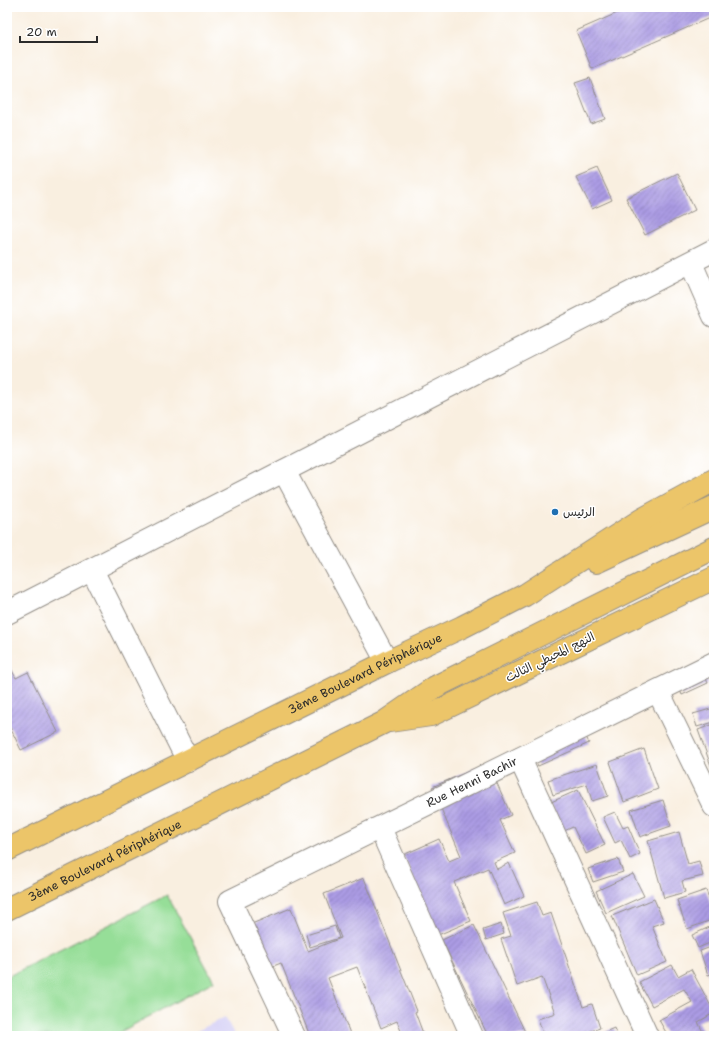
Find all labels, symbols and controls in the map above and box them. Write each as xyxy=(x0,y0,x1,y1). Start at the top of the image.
scale bar xyxy=(20,18,97,44)
text: 20 m xyxy=(26,24,57,40)
place label: الرئيس xyxy=(563,504,595,520)
marker: الرئيس xyxy=(550,507,560,517)
street label: النهج المحيطي الثالث xyxy=(503,628,599,688)
street label: 3ème Boulevard Périphérique xyxy=(285,629,445,718)
street label: Rue Henni Bachir xyxy=(424,753,520,811)
street label: 3ème Boulevard Périphérique xyxy=(25,816,184,905)

